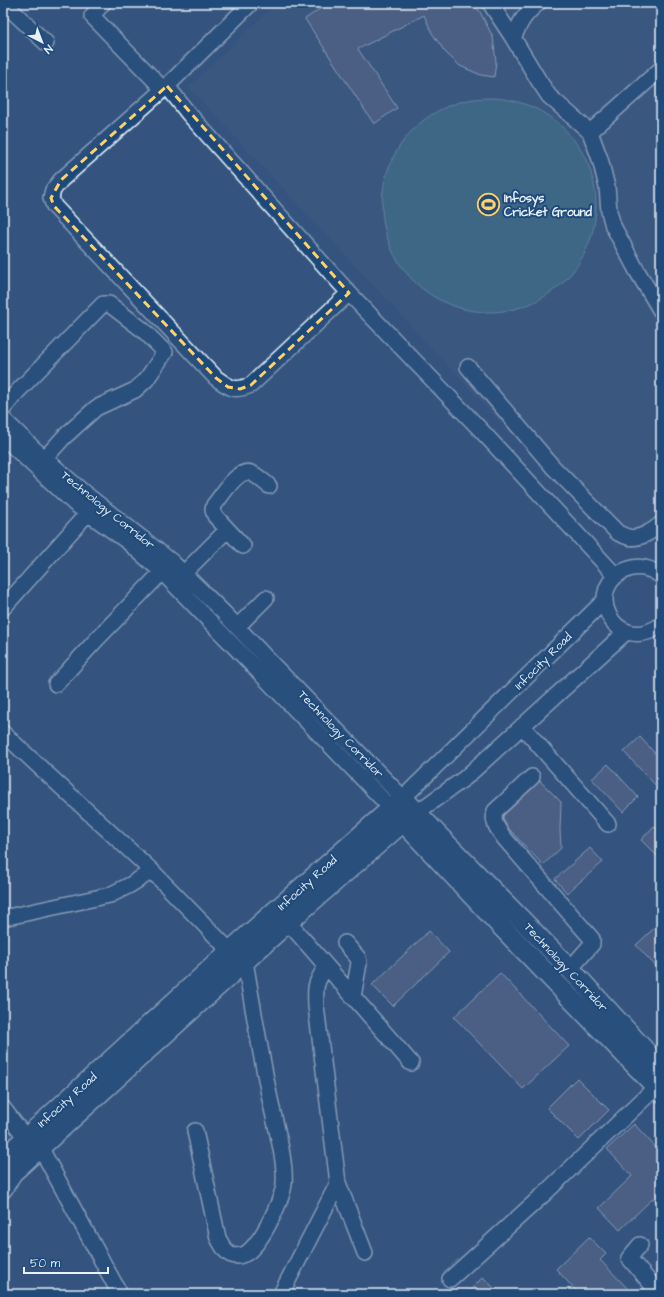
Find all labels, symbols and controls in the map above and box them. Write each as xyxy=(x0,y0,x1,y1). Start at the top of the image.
north arrow xyxy=(22,22,62,62)
text: N xyxy=(41,41,56,57)
place label: Infosys Cricket Ground xyxy=(504,190,593,221)
sports icon: Infosys Cricket Ground xyxy=(476,192,502,218)
street label: Technology Corridor xyxy=(57,467,159,555)
street label: Infocity Road xyxy=(511,629,577,695)
street label: Technology Corridor xyxy=(293,687,387,783)
street label: Infocity Road xyxy=(274,852,342,915)
street label: Technology Corridor xyxy=(519,919,612,1017)
street label: Infocity Road xyxy=(34,1069,102,1132)
scale bar xyxy=(24,1249,108,1275)
text: 50 m xyxy=(30,1255,61,1272)

